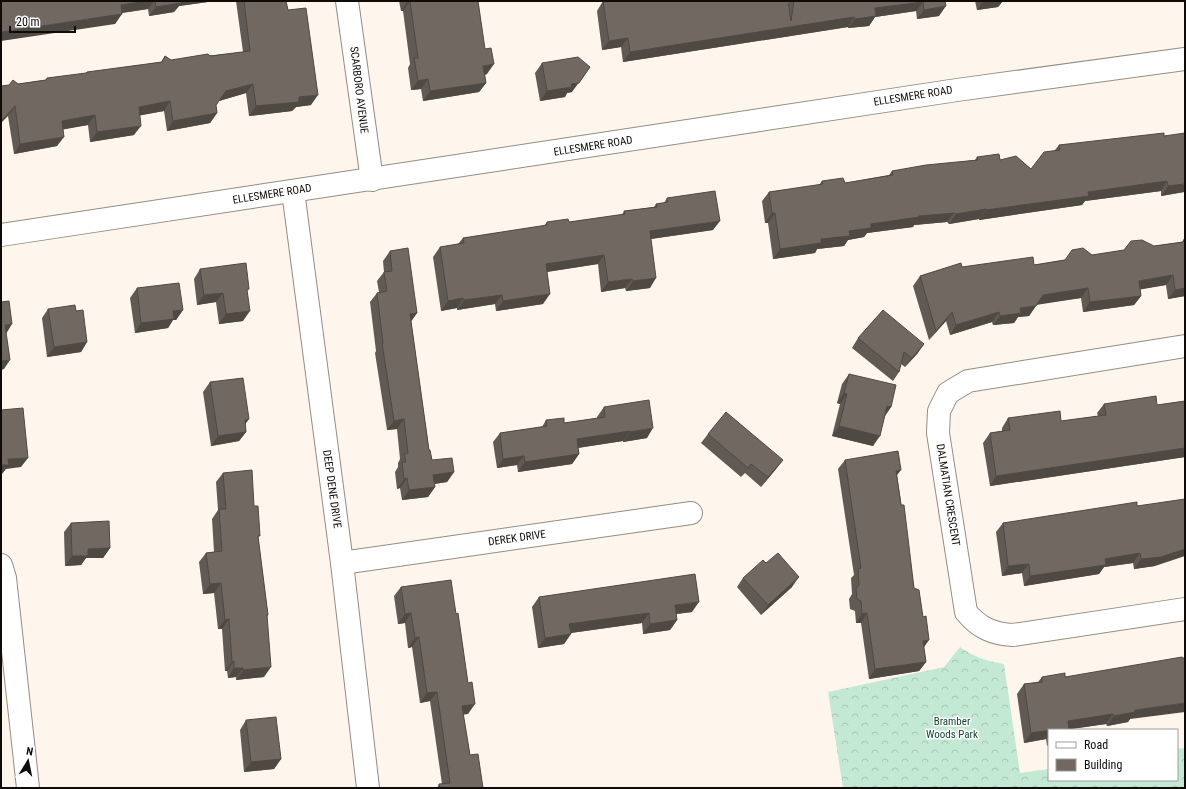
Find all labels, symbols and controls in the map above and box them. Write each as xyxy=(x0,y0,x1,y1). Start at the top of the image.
scale bar xyxy=(10,8,75,34)
text: 20 m xyxy=(16,15,40,29)
street label: SCARBORO AVENUE xyxy=(347,46,371,135)
street label: ELLESMERE ROAD xyxy=(873,83,953,109)
street label: ELLESMERE ROAD xyxy=(553,133,633,159)
street label: ELLESMERE ROAD xyxy=(232,181,312,207)
street label: DALMATIAN CRESCENT xyxy=(933,443,963,547)
street label: DEEP DENE DRIVE xyxy=(320,449,344,529)
street label: DEREK DRIVE xyxy=(487,527,547,548)
park label: Bramber Woods Park xyxy=(926,715,978,741)
legend xyxy=(1048,729,1178,781)
text: Road xyxy=(1084,738,1108,752)
north arrow xyxy=(8,741,48,781)
text: N xyxy=(25,745,34,759)
text: Building xyxy=(1084,758,1122,772)

